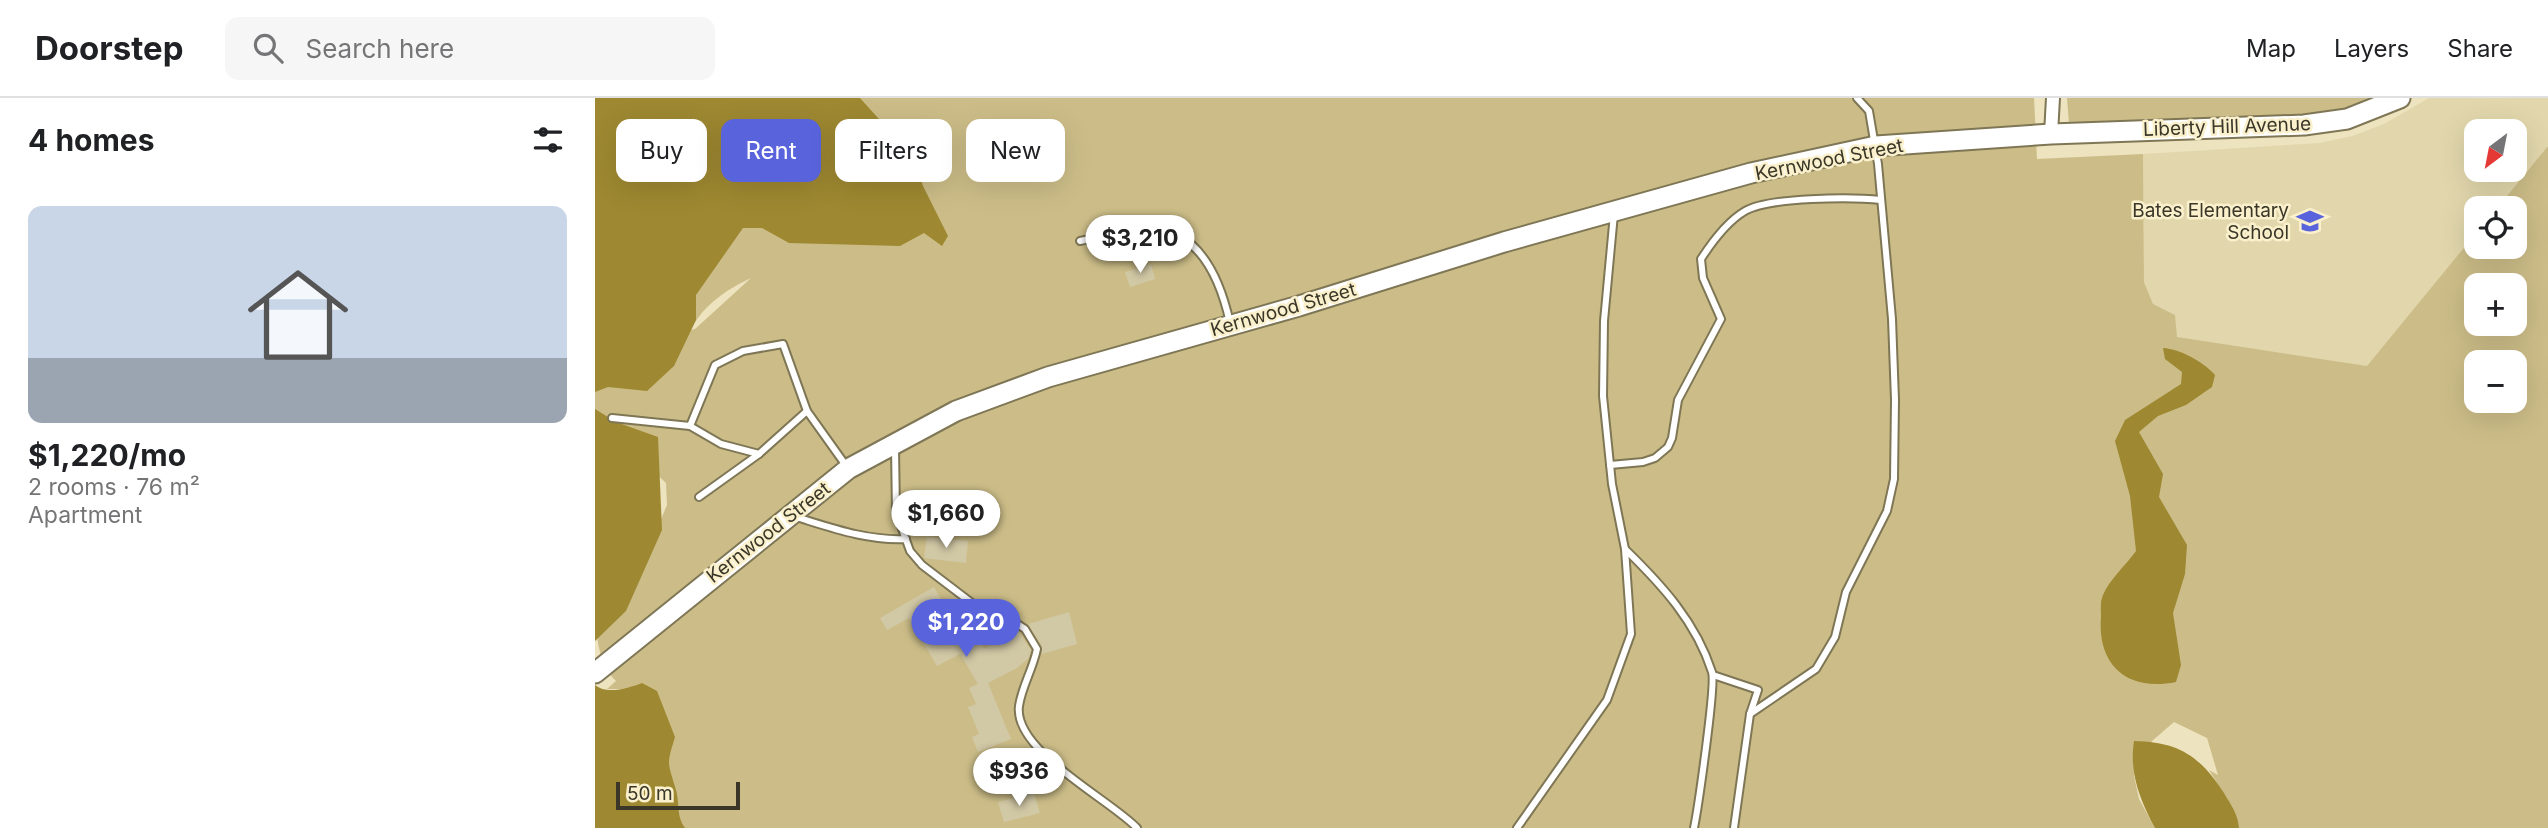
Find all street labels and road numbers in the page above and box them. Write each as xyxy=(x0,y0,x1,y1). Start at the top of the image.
street label: Liberty Hill Avenue xyxy=(2143,112,2311,141)
street label: Kernwood Street xyxy=(1753,134,1905,185)
street label: Kernwood Street xyxy=(1208,278,1359,341)
street label: Kernwood Street xyxy=(702,477,835,588)

